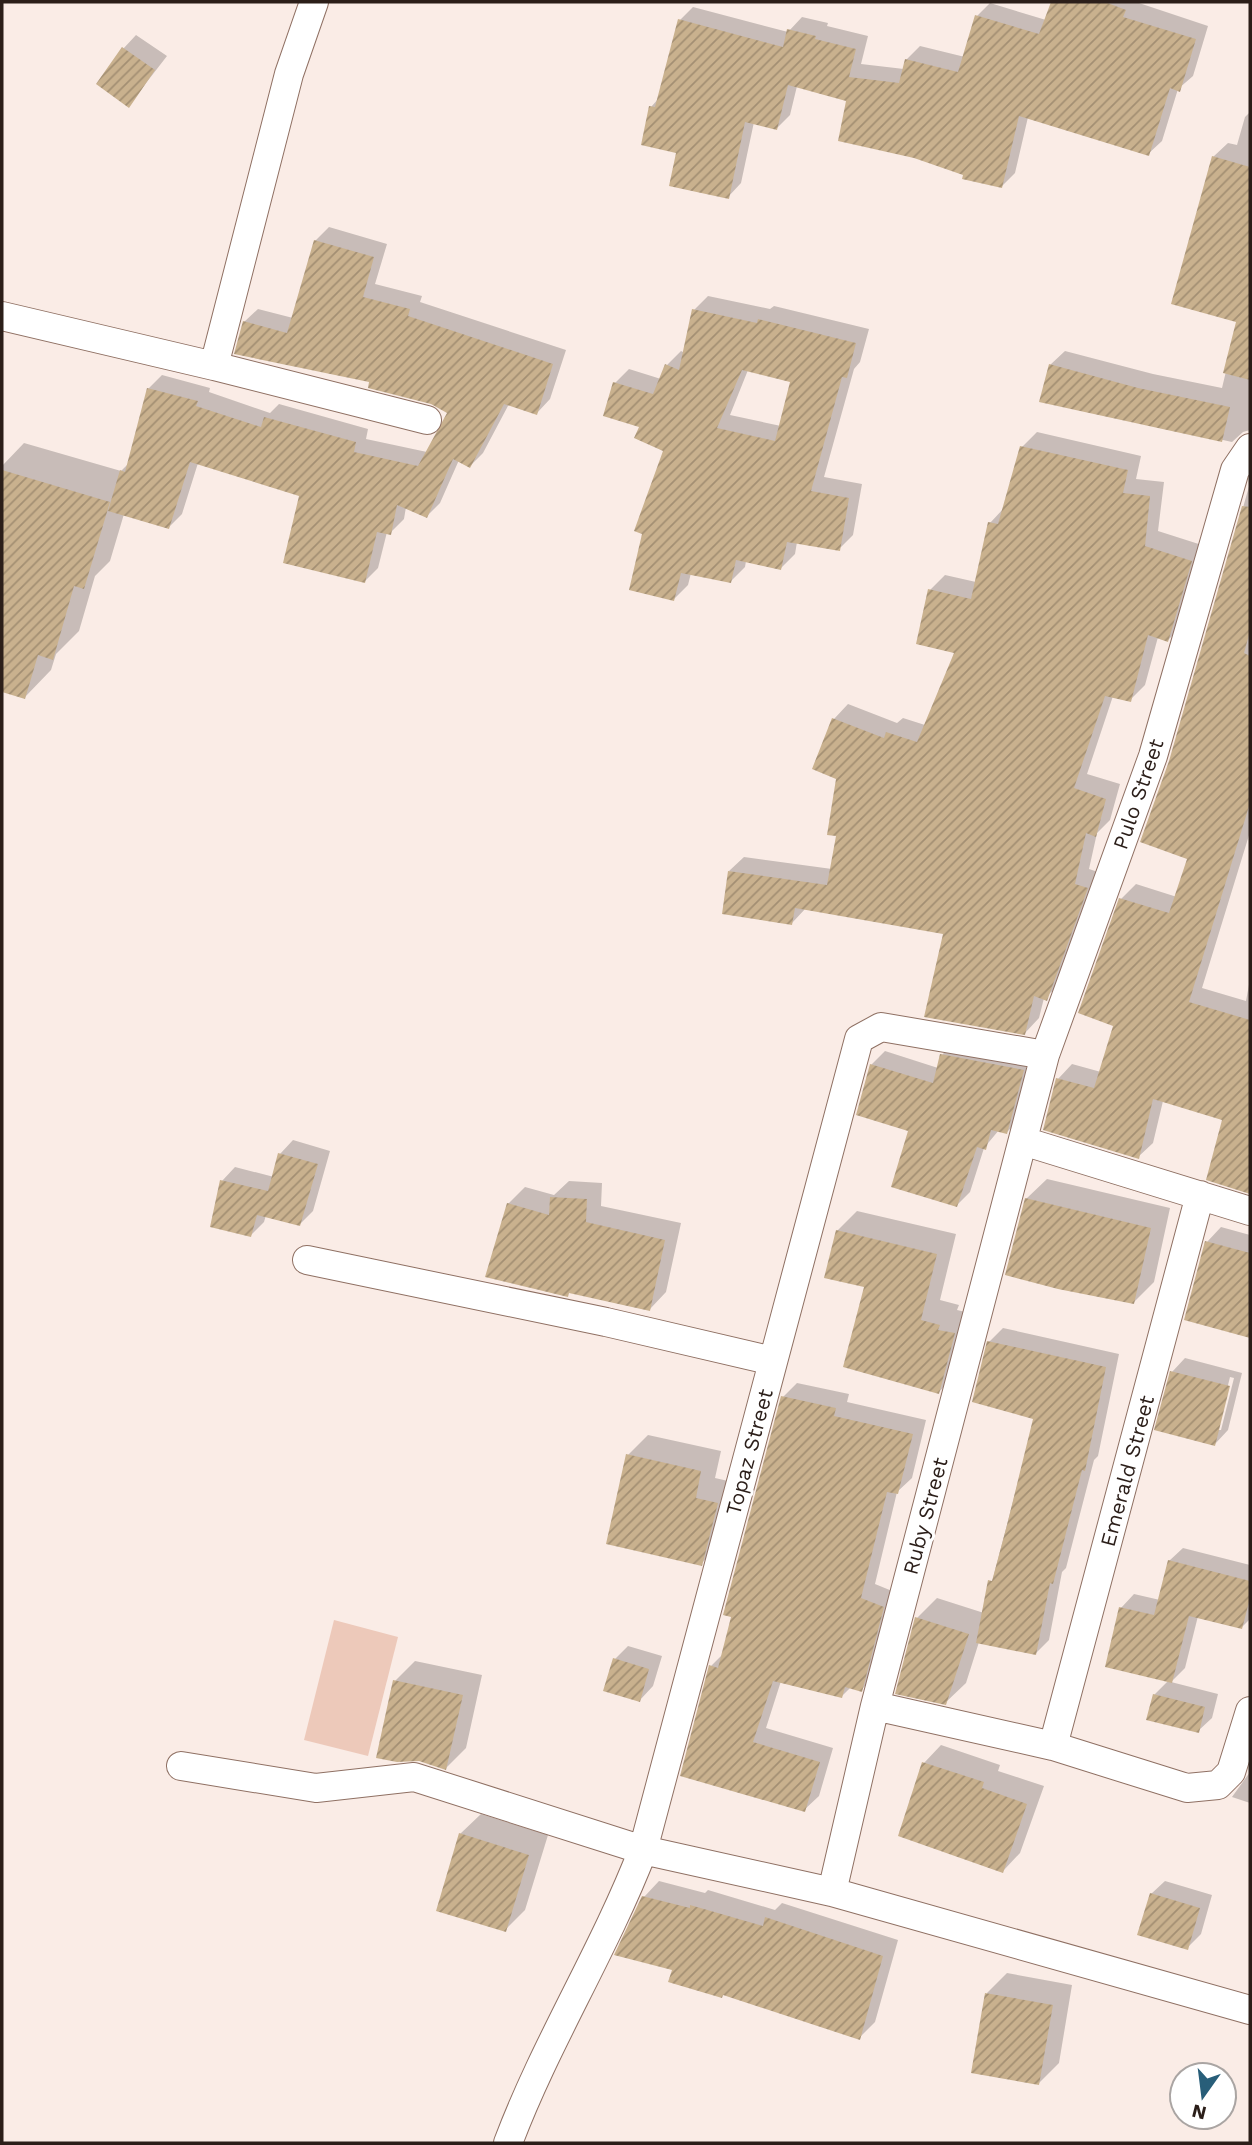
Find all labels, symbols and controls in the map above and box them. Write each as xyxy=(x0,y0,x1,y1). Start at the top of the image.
street label: Pulo Street xyxy=(1107,735,1169,853)
street label: Topaz Street xyxy=(720,1386,778,1518)
street label: Emerald Street xyxy=(1095,1392,1159,1549)
street label: Ruby Street xyxy=(897,1455,953,1577)
north arrow xyxy=(1168,2061,1238,2131)
text: N xyxy=(1189,2099,1209,2125)

